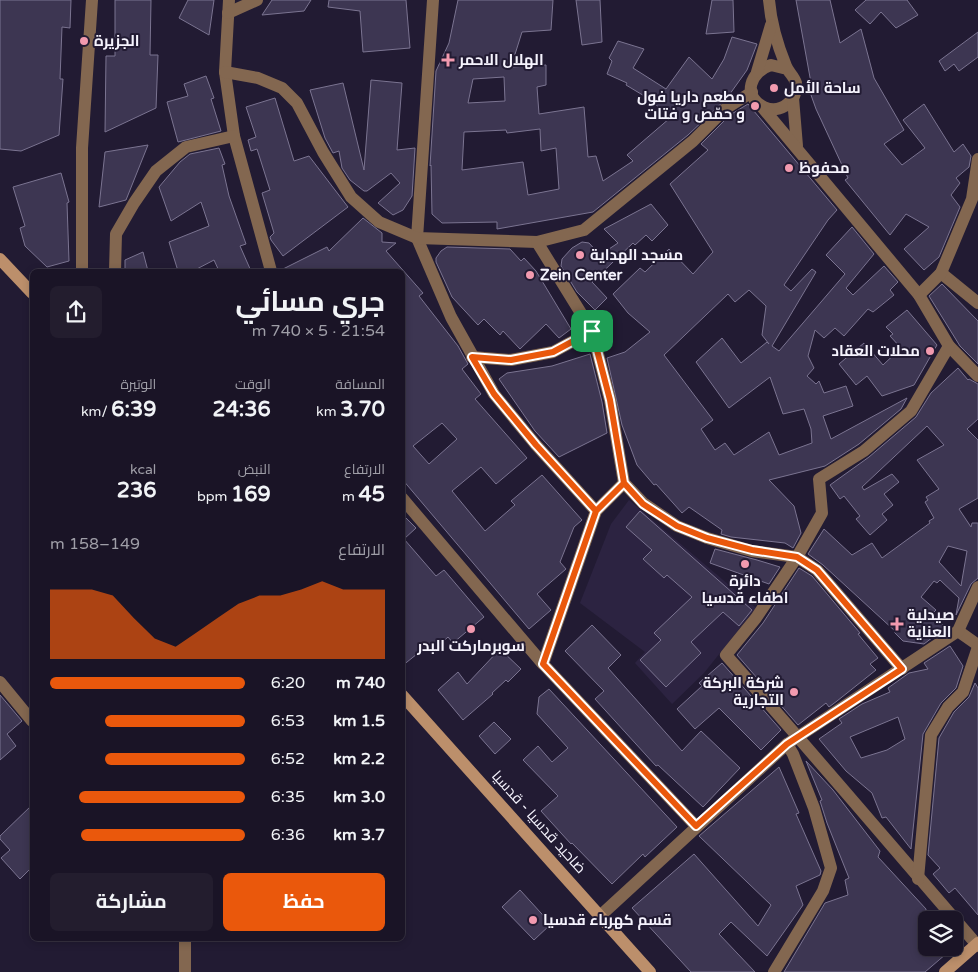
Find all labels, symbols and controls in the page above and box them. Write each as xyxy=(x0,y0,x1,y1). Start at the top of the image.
place label: الجزيرة xyxy=(94,32,140,50)
marker: الجزيرة xyxy=(78,35,90,47)
place label: الهلال الاحمر xyxy=(458,51,544,69)
marker: الهلال الاحمر xyxy=(441,53,455,67)
place label: ساحة الأمل xyxy=(784,79,861,97)
marker: ساحة الأمل xyxy=(768,82,780,94)
place label: مطعم داريا فول و حمّص و فتات xyxy=(637,88,745,123)
marker: مطعم داريا فول و حمّص و فتات xyxy=(749,100,761,112)
place label: محفوظ xyxy=(799,159,850,177)
marker: محفوظ xyxy=(783,162,795,174)
place label: مسجد الهداية xyxy=(590,246,683,264)
marker: مسجد الهداية xyxy=(574,249,586,261)
place label: Zein Center xyxy=(540,266,623,284)
marker: Zein Center xyxy=(524,269,536,281)
text: جري مسائي xyxy=(236,285,385,319)
button: share xyxy=(50,286,102,338)
pin xyxy=(571,310,613,352)
icon: arrive xyxy=(578,317,606,345)
text: 21:54 · 5 × 740 m xyxy=(252,321,385,341)
place label: محلات العقاد xyxy=(831,342,920,360)
marker: محلات العقاد xyxy=(924,345,936,357)
text: الوتيرة xyxy=(120,376,156,393)
text: الوقت xyxy=(235,376,271,393)
text: المسافة xyxy=(335,376,385,393)
text: 6:39 xyxy=(111,397,156,422)
text: 24:36 xyxy=(212,397,271,422)
text: 3.70 xyxy=(340,397,385,422)
text: /km xyxy=(81,403,111,420)
text: km xyxy=(316,403,340,420)
text: kcal xyxy=(130,461,156,478)
text: النبض xyxy=(238,461,271,478)
text: الارتفاع xyxy=(344,461,385,478)
text: 236 xyxy=(117,478,156,503)
text: 169 xyxy=(231,482,271,507)
text: 45 xyxy=(359,482,385,507)
text: bpm xyxy=(197,488,231,505)
text: m xyxy=(342,488,359,505)
text: 149–158 m xyxy=(50,534,140,554)
text: الارتفاع xyxy=(338,540,385,560)
marker: دائرة اطفاء قدسيا xyxy=(739,558,751,570)
place label: دائرة اطفاء قدسيا xyxy=(702,572,788,607)
place label: صيدلية العناية xyxy=(907,606,955,641)
marker: صيدلية العناية xyxy=(891,618,903,630)
marker: سوبرماركت البدر xyxy=(465,623,477,635)
place label: سوبرماركت البدر xyxy=(416,637,525,655)
text: 6:20 xyxy=(271,673,305,693)
text: 740 m xyxy=(336,673,385,693)
place label: شركة البركة التجارية xyxy=(703,674,784,709)
marker: شركة البركة التجارية xyxy=(788,686,800,698)
text: 6:53 xyxy=(271,711,305,731)
text: 1.5 km xyxy=(333,711,385,731)
text: 6:52 xyxy=(271,749,305,769)
text: 2.2 km xyxy=(333,749,385,769)
street label: ضاحيد قدسيا - قدسيا xyxy=(488,767,590,877)
text: 6:35 xyxy=(271,787,305,807)
text: 3.0 km xyxy=(333,787,385,807)
text: 6:36 xyxy=(271,825,305,845)
text: 3.7 km xyxy=(333,825,385,845)
button: مشاركة xyxy=(50,873,213,931)
button: حفظ xyxy=(223,873,385,931)
place label: قسم كهرباء قدسيا xyxy=(543,911,672,930)
map controls xyxy=(918,911,963,956)
button: layers xyxy=(918,911,963,956)
marker: قسم كهرباء قدسيا xyxy=(527,914,539,926)

